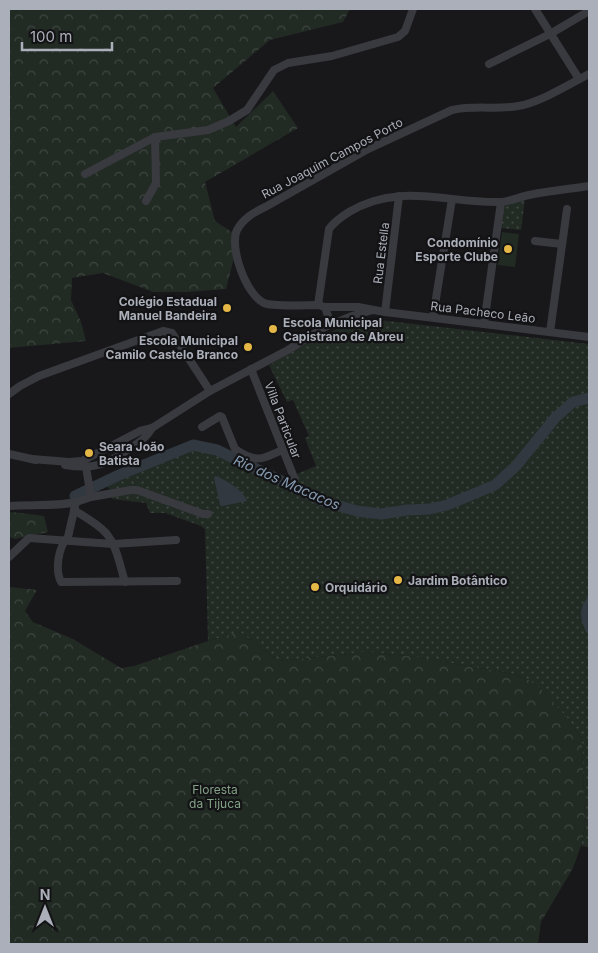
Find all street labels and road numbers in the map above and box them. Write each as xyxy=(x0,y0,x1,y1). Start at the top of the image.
street label: Rua Joaquim Campos Porto xyxy=(259,114,405,202)
street label: Rua Estella xyxy=(370,221,392,285)
street label: Rua Pacheco Leão xyxy=(430,298,536,326)
street label: Villa Particular xyxy=(261,379,305,461)

